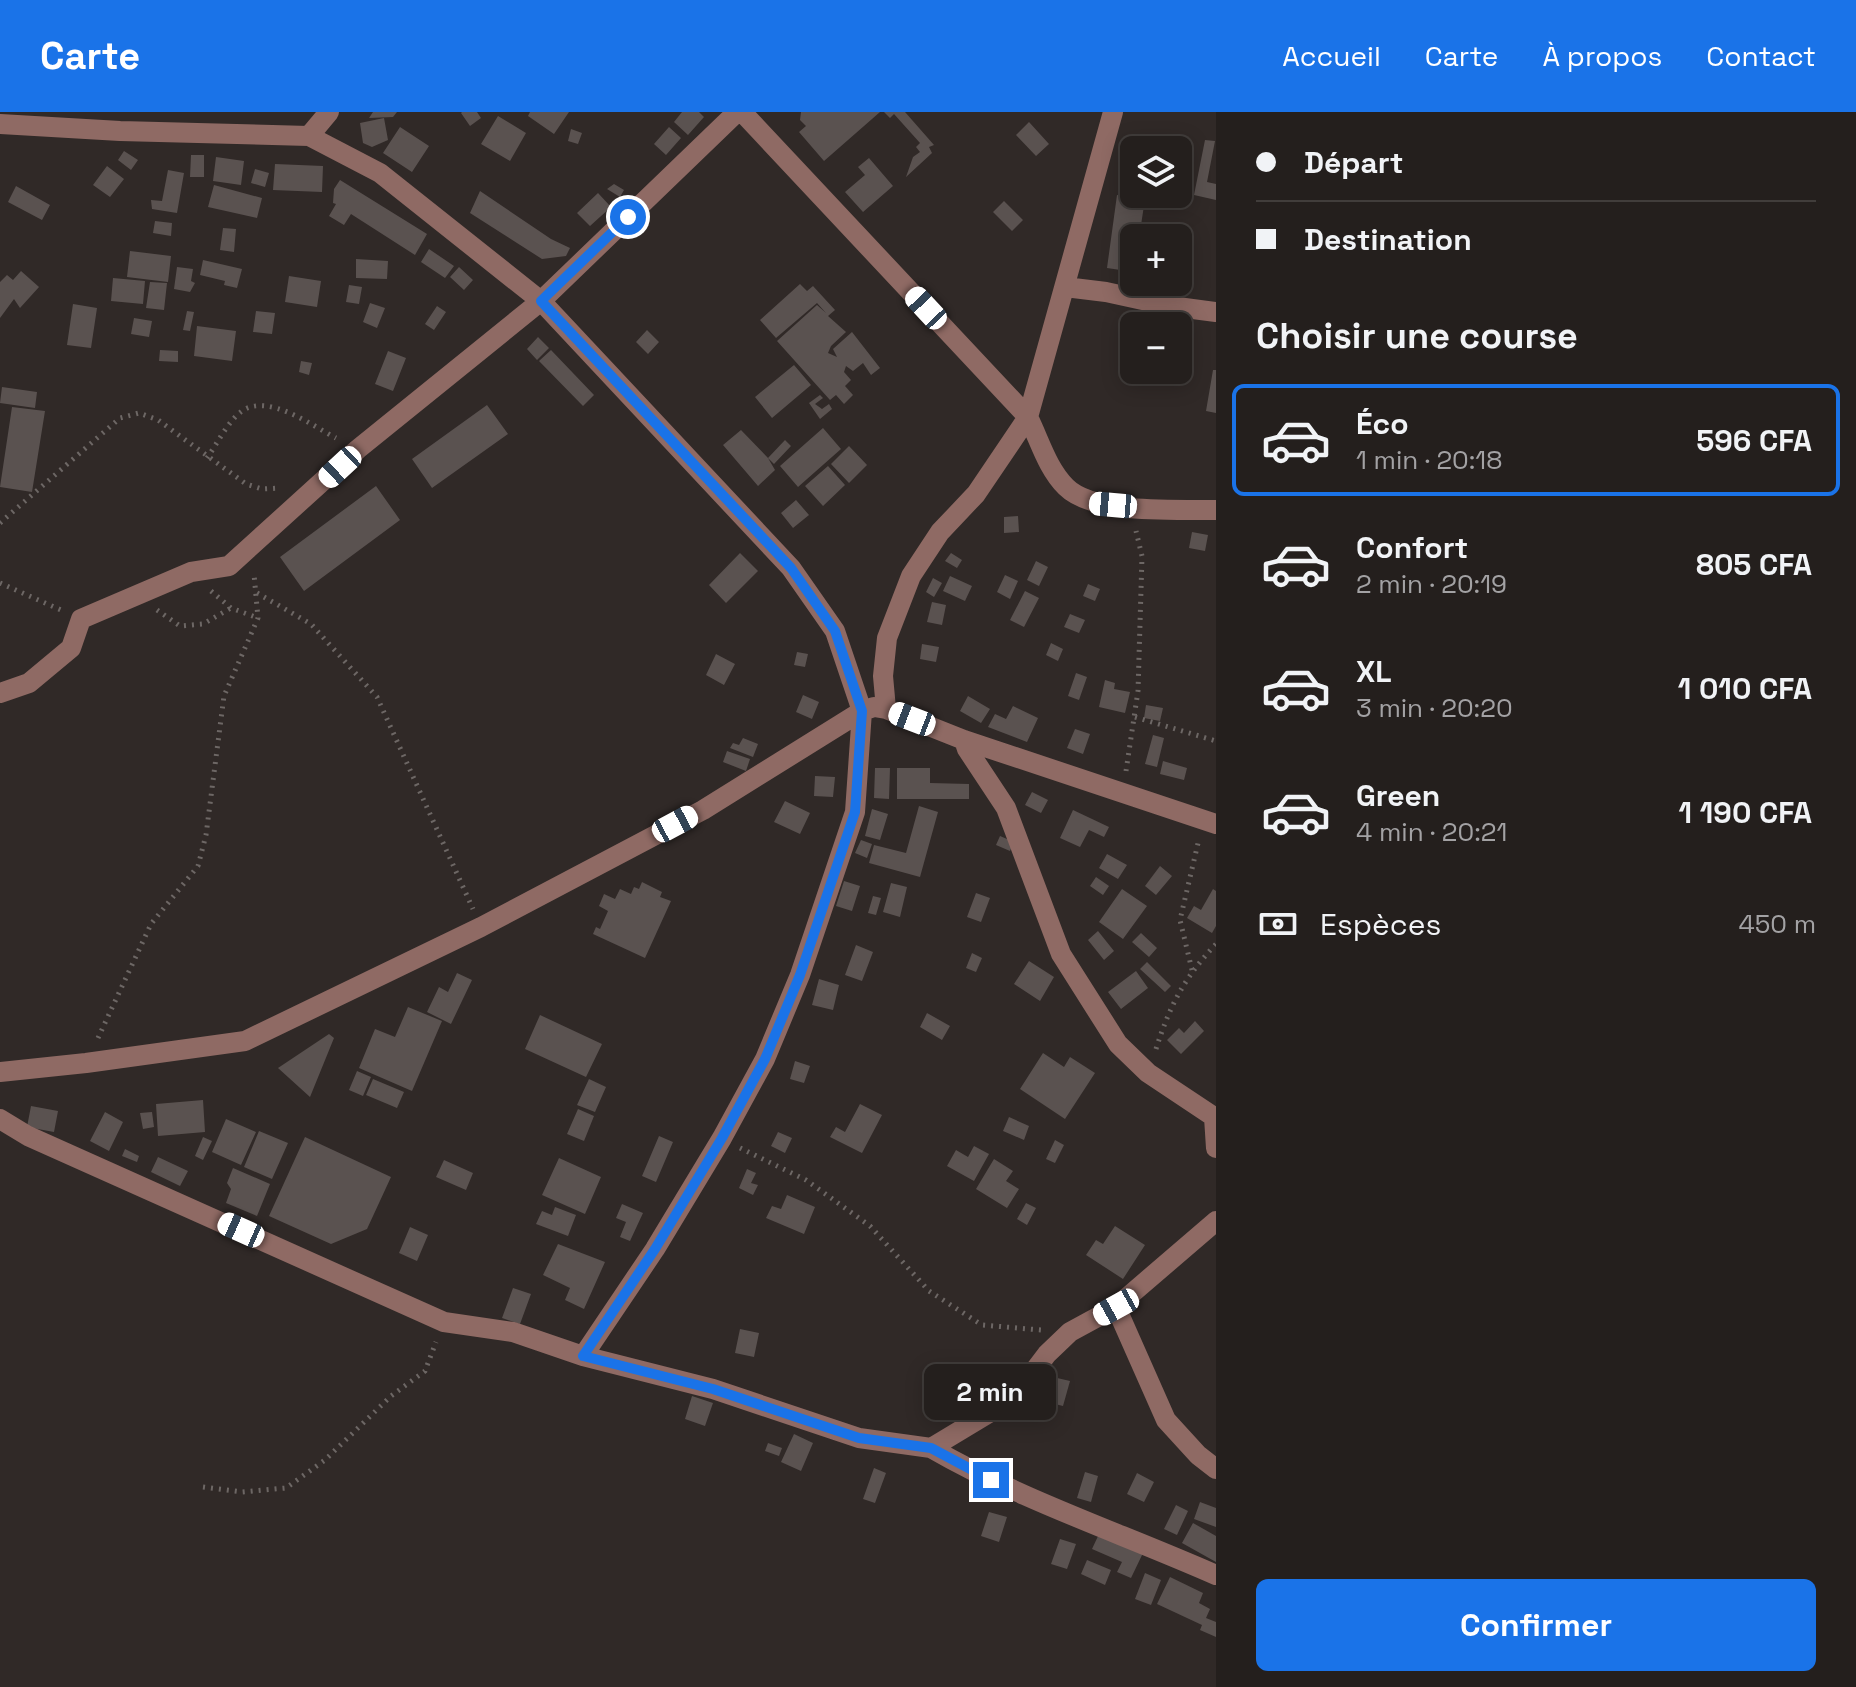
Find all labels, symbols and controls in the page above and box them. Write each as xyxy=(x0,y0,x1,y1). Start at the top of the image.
text: Carte xyxy=(40,32,140,80)
text: Accueil xyxy=(1282,38,1381,74)
text: Carte xyxy=(1425,38,1498,74)
text: À propos xyxy=(1542,38,1662,74)
text: Contact xyxy=(1706,38,1816,74)
map controls xyxy=(1120,136,1192,384)
button: layers xyxy=(1120,136,1192,208)
text: Départ xyxy=(1304,143,1403,182)
route start xyxy=(610,199,646,235)
text: Destination xyxy=(1304,220,1472,259)
button: + xyxy=(1120,224,1192,296)
car xyxy=(901,282,951,334)
button: − xyxy=(1120,312,1192,384)
text: Choisir une course xyxy=(1256,313,1578,359)
icon: car xyxy=(1260,404,1332,476)
text: Éco xyxy=(1356,404,1409,443)
text: 596 CFA xyxy=(1696,421,1812,460)
car xyxy=(314,442,366,492)
text: 1 min · 20:18 xyxy=(1356,443,1502,477)
car xyxy=(1088,491,1138,519)
icon: car xyxy=(1260,528,1332,600)
text: Confort xyxy=(1356,528,1468,567)
text: 805 CFA xyxy=(1696,545,1812,584)
text: 2 min · 20:19 xyxy=(1356,567,1507,601)
icon: car xyxy=(1260,652,1332,724)
text: XL xyxy=(1356,652,1392,691)
text: 1 010 CFA xyxy=(1678,669,1812,708)
text: 3 min · 20:20 xyxy=(1356,691,1513,725)
car xyxy=(885,699,939,739)
icon: car xyxy=(1260,776,1332,848)
text: Green xyxy=(1356,776,1440,815)
text: 1 190 CFA xyxy=(1679,793,1812,832)
car xyxy=(648,802,702,846)
text: 4 min · 20:21 xyxy=(1356,815,1507,849)
icon: cash xyxy=(1256,902,1300,946)
text: Espèces xyxy=(1320,905,1441,944)
text: 450 m xyxy=(1738,907,1816,941)
car xyxy=(214,1209,268,1251)
car xyxy=(1089,1285,1143,1329)
callout: 2 min xyxy=(925,1364,1057,1420)
text: 2 min xyxy=(956,1375,1024,1409)
route end xyxy=(973,1462,1009,1498)
button: Confirmer xyxy=(1256,1579,1816,1671)

